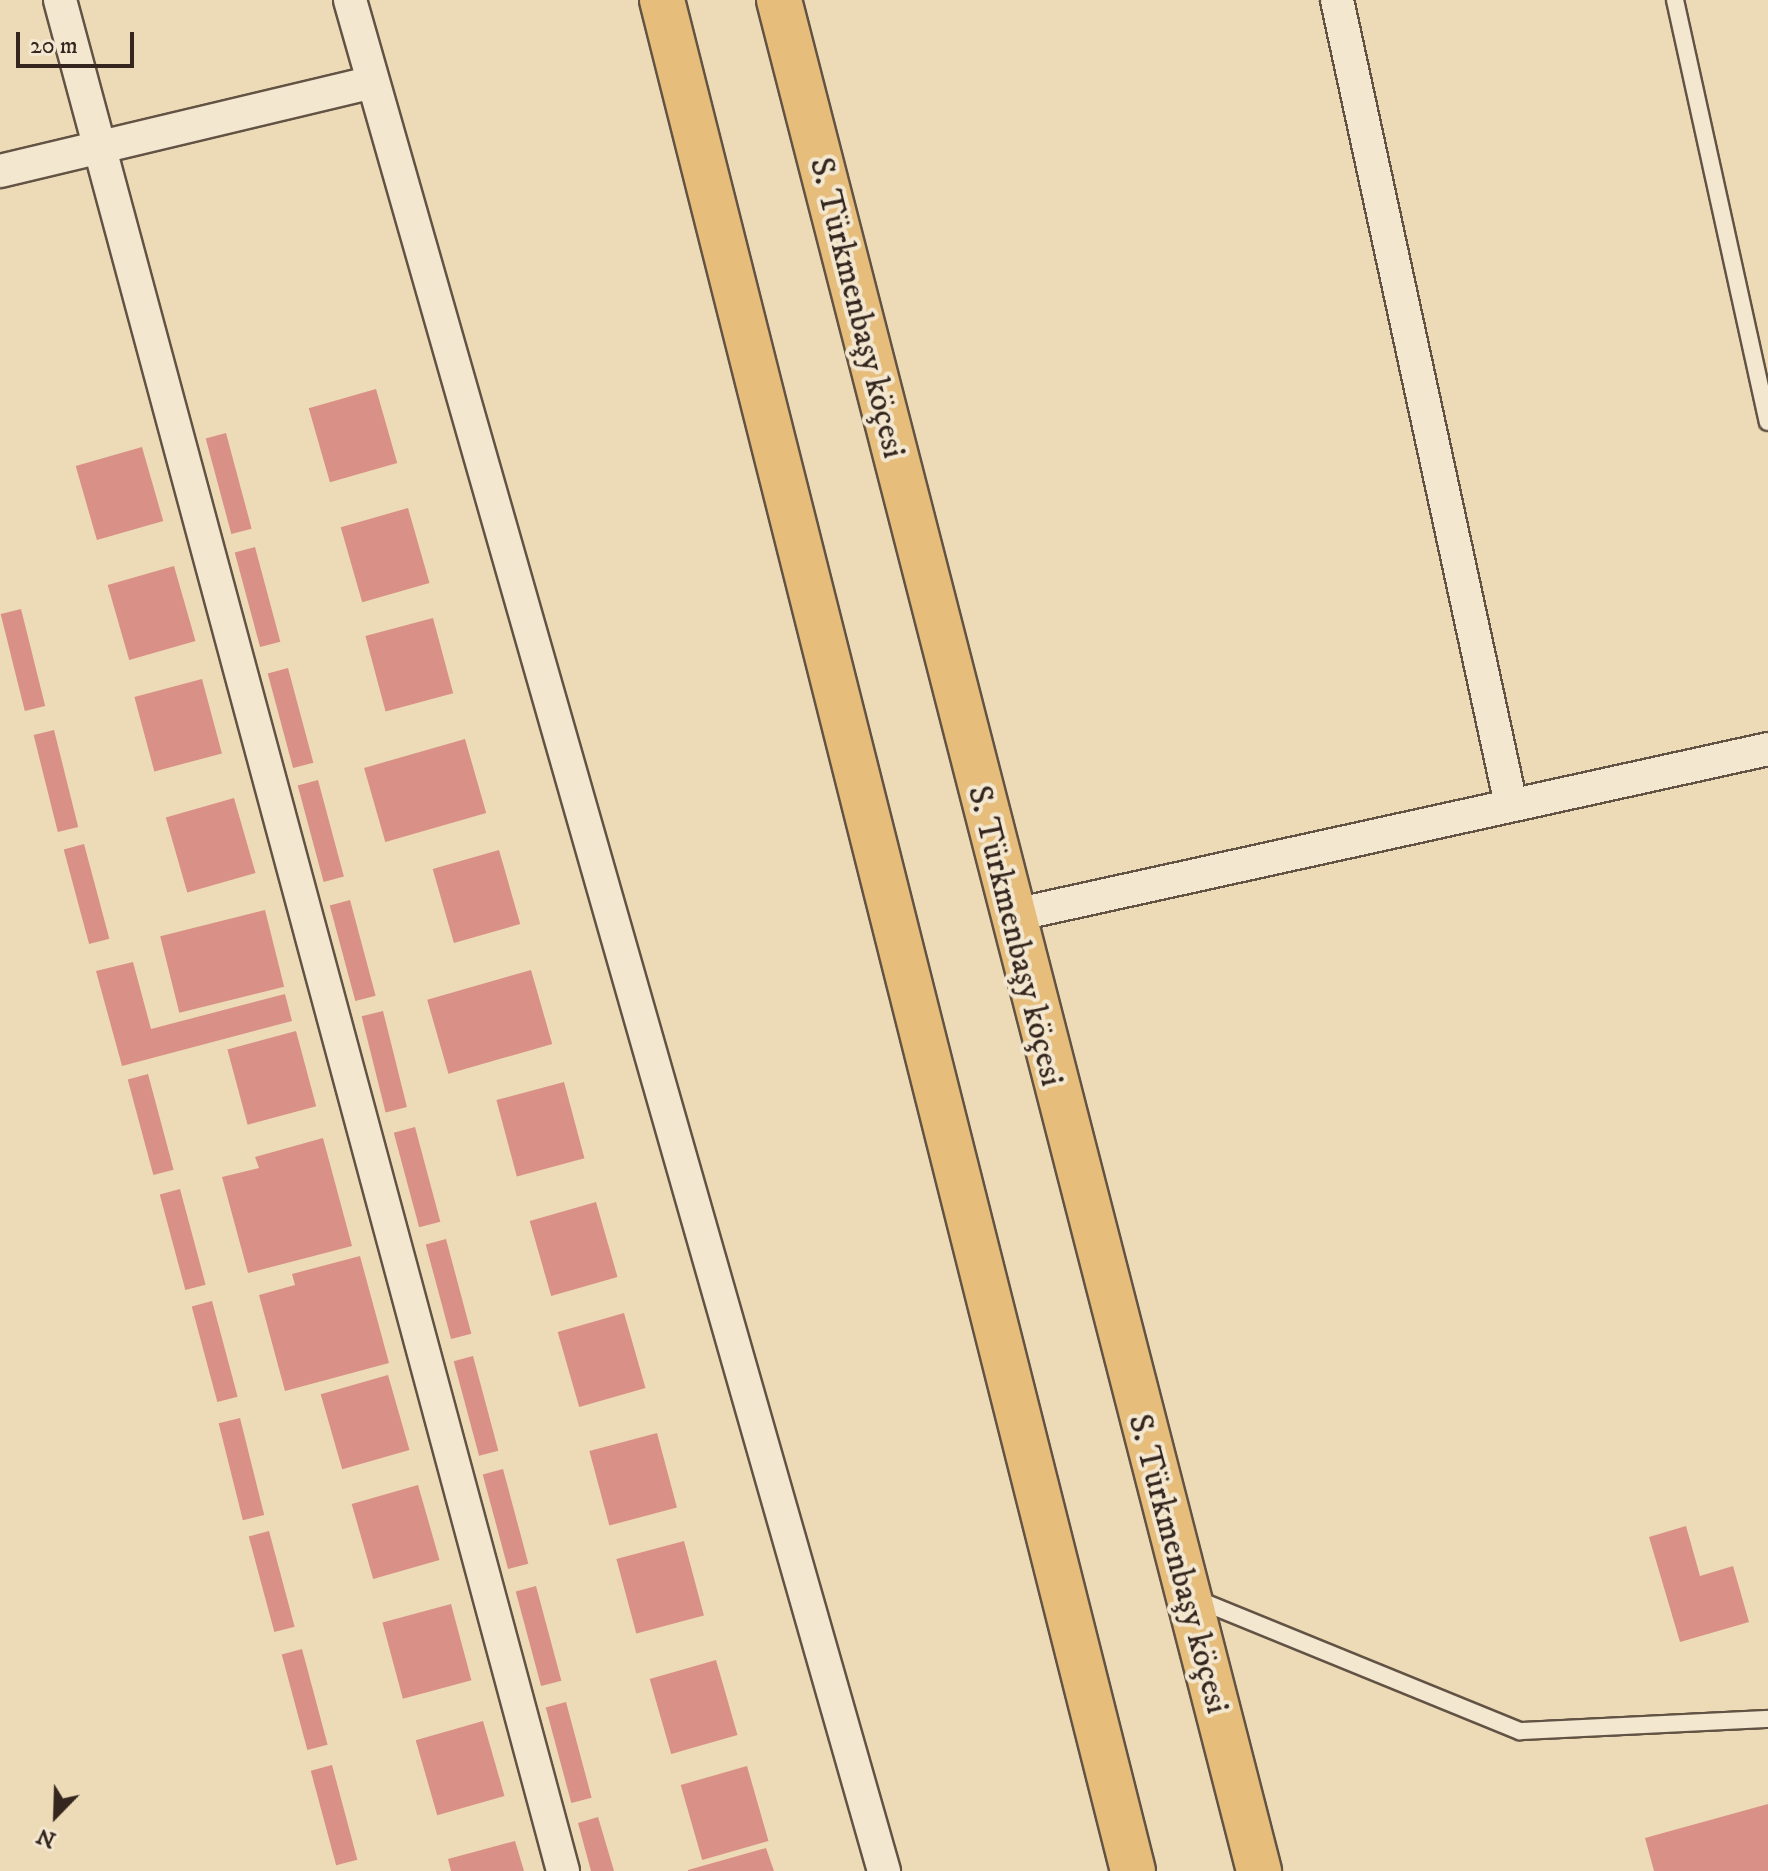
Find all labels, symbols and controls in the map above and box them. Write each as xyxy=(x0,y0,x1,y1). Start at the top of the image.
scale bar xyxy=(20,16,138,66)
text: 20 m xyxy=(30,31,78,61)
street label: S. Türkmenbaşy köçesi xyxy=(800,153,914,463)
street label: S. Türkmenbaşy köçesi xyxy=(958,781,1072,1091)
street label: S. Türkmenbaşy köçesi xyxy=(1118,1410,1238,1718)
north arrow xyxy=(16,1775,96,1855)
text: N xyxy=(33,1822,60,1854)

